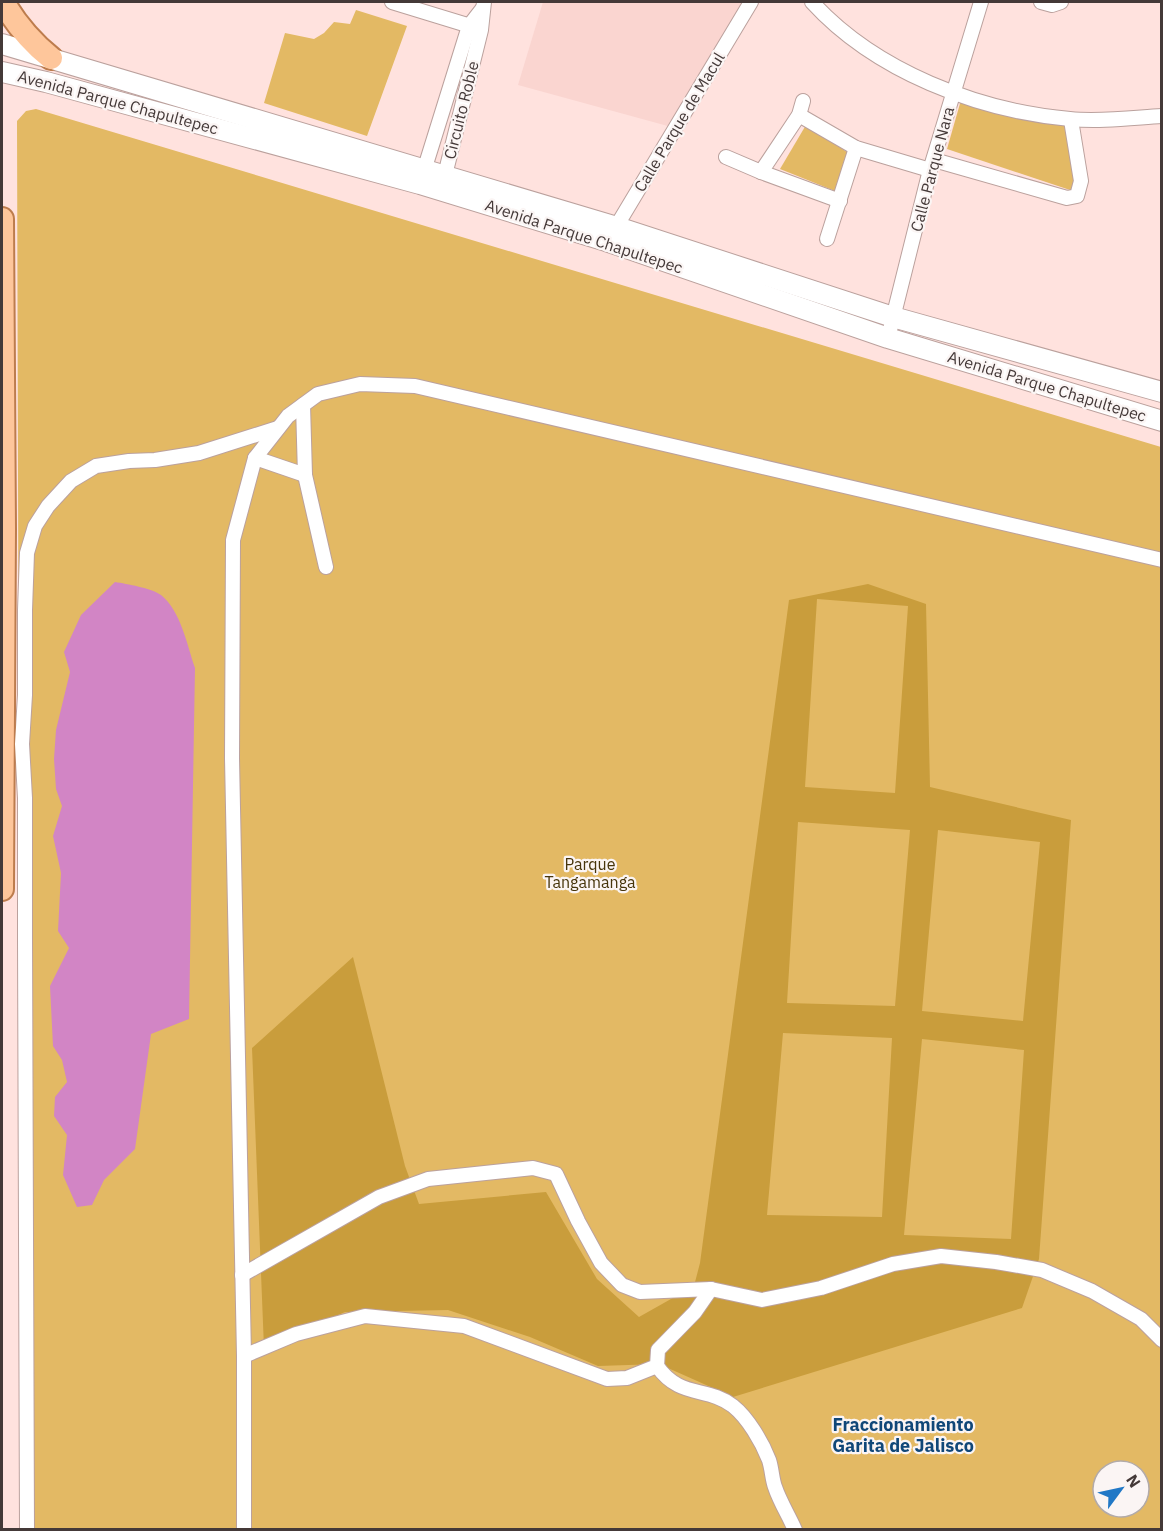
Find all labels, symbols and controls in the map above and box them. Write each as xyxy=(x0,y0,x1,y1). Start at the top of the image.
street label: Calle Parque de Macul xyxy=(629,49,729,195)
street label: Circuito Roble xyxy=(439,59,483,161)
street label: Avenida Parque Chapultepec xyxy=(16,66,220,138)
street label: Calle Parque Nara xyxy=(906,104,958,234)
street label: Avenida Parque Chapultepec xyxy=(483,195,685,277)
street label: Avenida Parque Chapultepec xyxy=(945,346,1149,426)
park label: Parque Tangamanga xyxy=(544,854,636,892)
district label: Fraccionamiento Garita de Jalisco xyxy=(832,1413,974,1457)
north arrow xyxy=(1091,1459,1151,1519)
text: N xyxy=(1122,1471,1145,1491)

